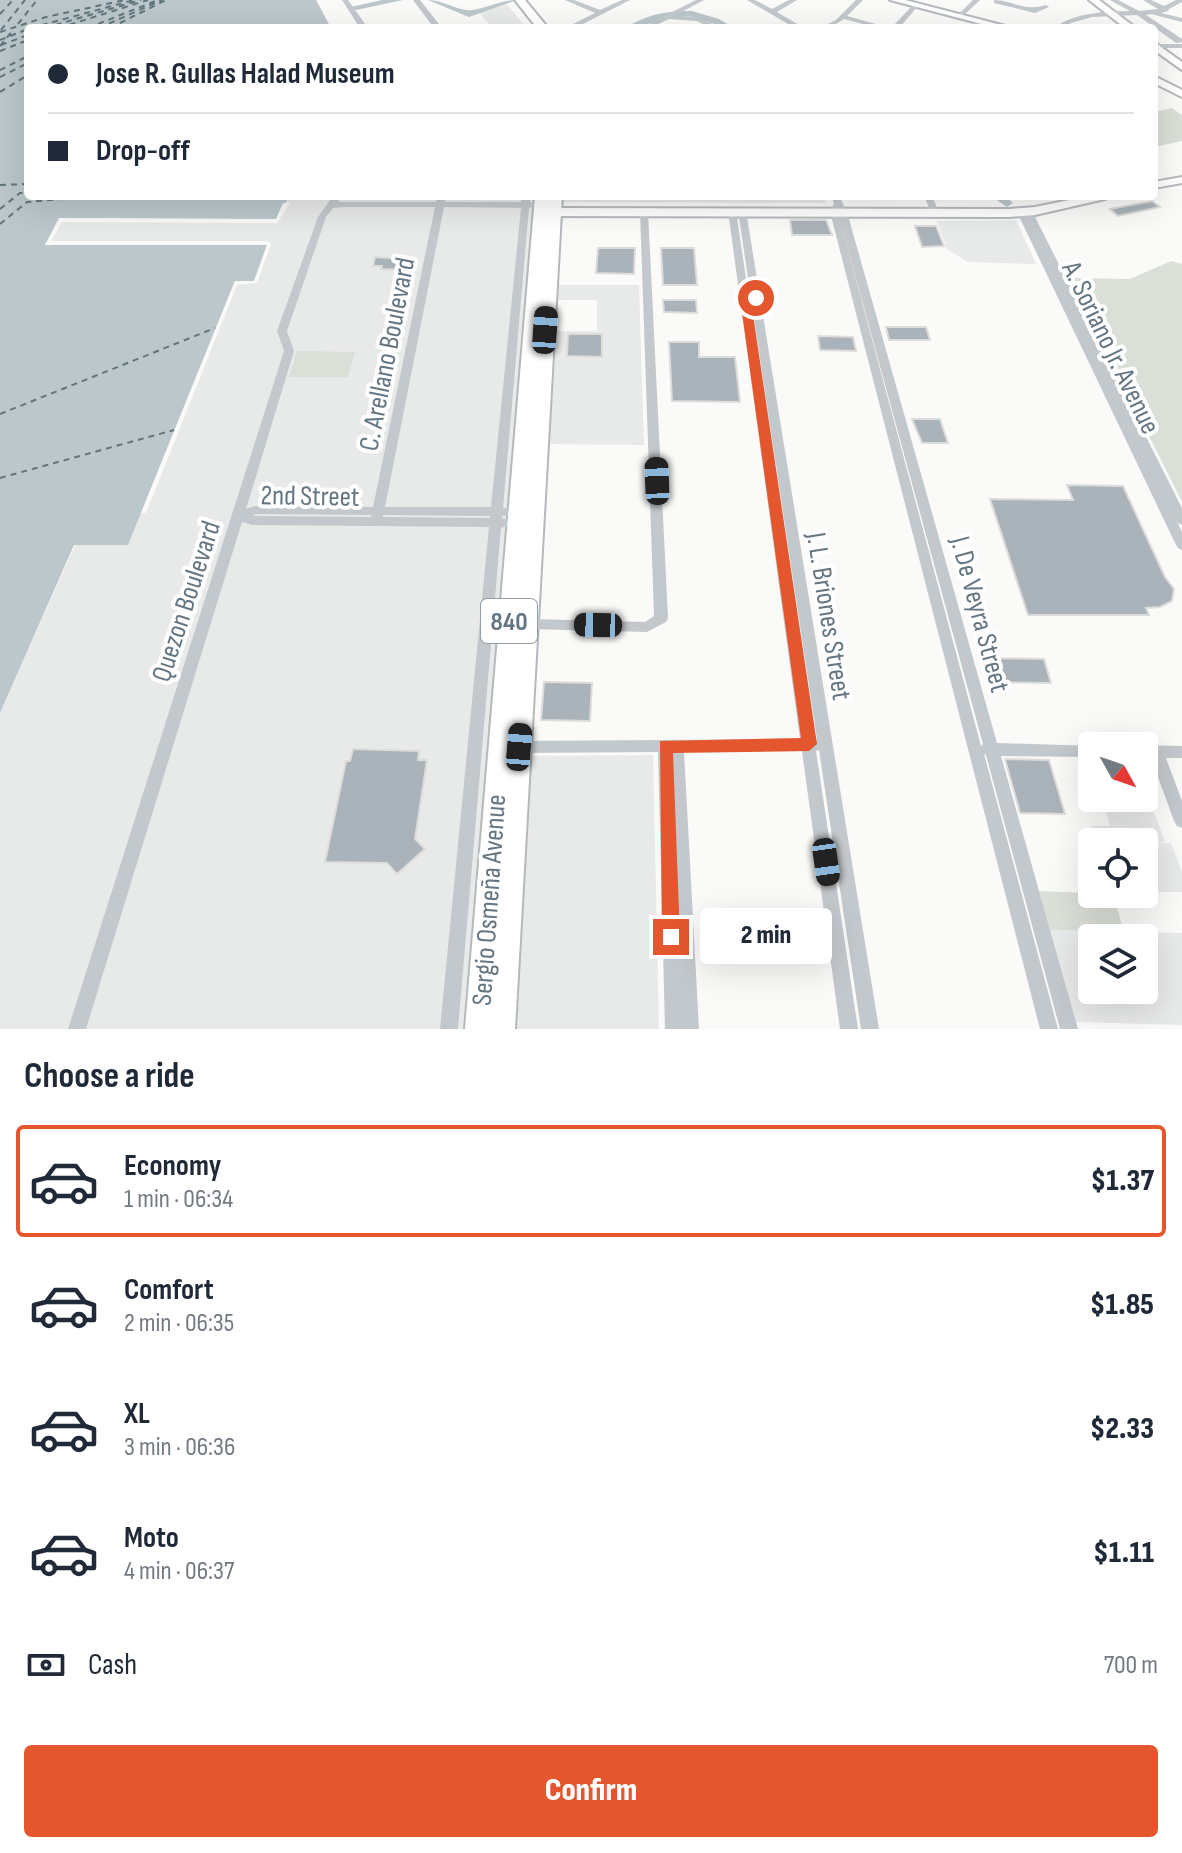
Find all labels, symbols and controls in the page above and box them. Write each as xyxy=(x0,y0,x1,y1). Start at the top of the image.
text: Jose R. Gullas Halad Museum xyxy=(96,56,395,92)
text: Drop-off xyxy=(96,133,190,169)
street label: C. Arellano Boulevard xyxy=(353,255,422,454)
street label: A. Soriano Jr. Avenue xyxy=(1054,255,1167,439)
route start xyxy=(738,280,774,316)
car xyxy=(531,305,559,355)
car xyxy=(644,457,670,505)
street label: 2nd Street xyxy=(260,479,360,514)
street label: Quezon Boulevard xyxy=(145,517,228,686)
street label: J. L. Briones Street xyxy=(799,529,858,702)
street label: J. De Veyra Street xyxy=(943,532,1016,696)
road number: 840 xyxy=(481,599,537,643)
car xyxy=(574,613,622,637)
car xyxy=(505,722,533,772)
north arrow xyxy=(1078,732,1158,812)
map controls xyxy=(1078,732,1158,1004)
street label: Sergio Osmeña Avenue xyxy=(466,793,513,1007)
button: locate xyxy=(1078,828,1158,908)
car xyxy=(811,837,841,887)
callout: 2 min xyxy=(699,909,831,965)
route end xyxy=(653,919,689,955)
text: 2 min xyxy=(741,920,791,951)
button: layers xyxy=(1078,924,1158,1004)
text: Choose a ride xyxy=(24,1055,195,1098)
icon: car xyxy=(28,1145,100,1217)
text: Economy xyxy=(124,1148,221,1184)
text: $1.37 xyxy=(1091,1163,1154,1199)
text: 1 min · 06:34 xyxy=(124,1184,233,1215)
icon: car xyxy=(28,1269,100,1341)
text: Comfort xyxy=(124,1272,214,1308)
text: $1.85 xyxy=(1090,1287,1154,1323)
text: 2 min · 06:35 xyxy=(124,1308,234,1339)
icon: car xyxy=(28,1393,100,1465)
text: XL xyxy=(124,1396,150,1432)
text: $2.33 xyxy=(1090,1411,1154,1447)
text: 3 min · 06:36 xyxy=(124,1432,235,1463)
icon: car xyxy=(28,1517,100,1589)
text: Moto xyxy=(124,1520,179,1556)
text: $1.11 xyxy=(1093,1535,1154,1571)
text: 4 min · 06:37 xyxy=(124,1556,234,1587)
icon: cash xyxy=(24,1643,68,1687)
text: Cash xyxy=(88,1647,137,1683)
text: 700 m xyxy=(1104,1650,1158,1681)
button: Confirm xyxy=(24,1745,1158,1837)

